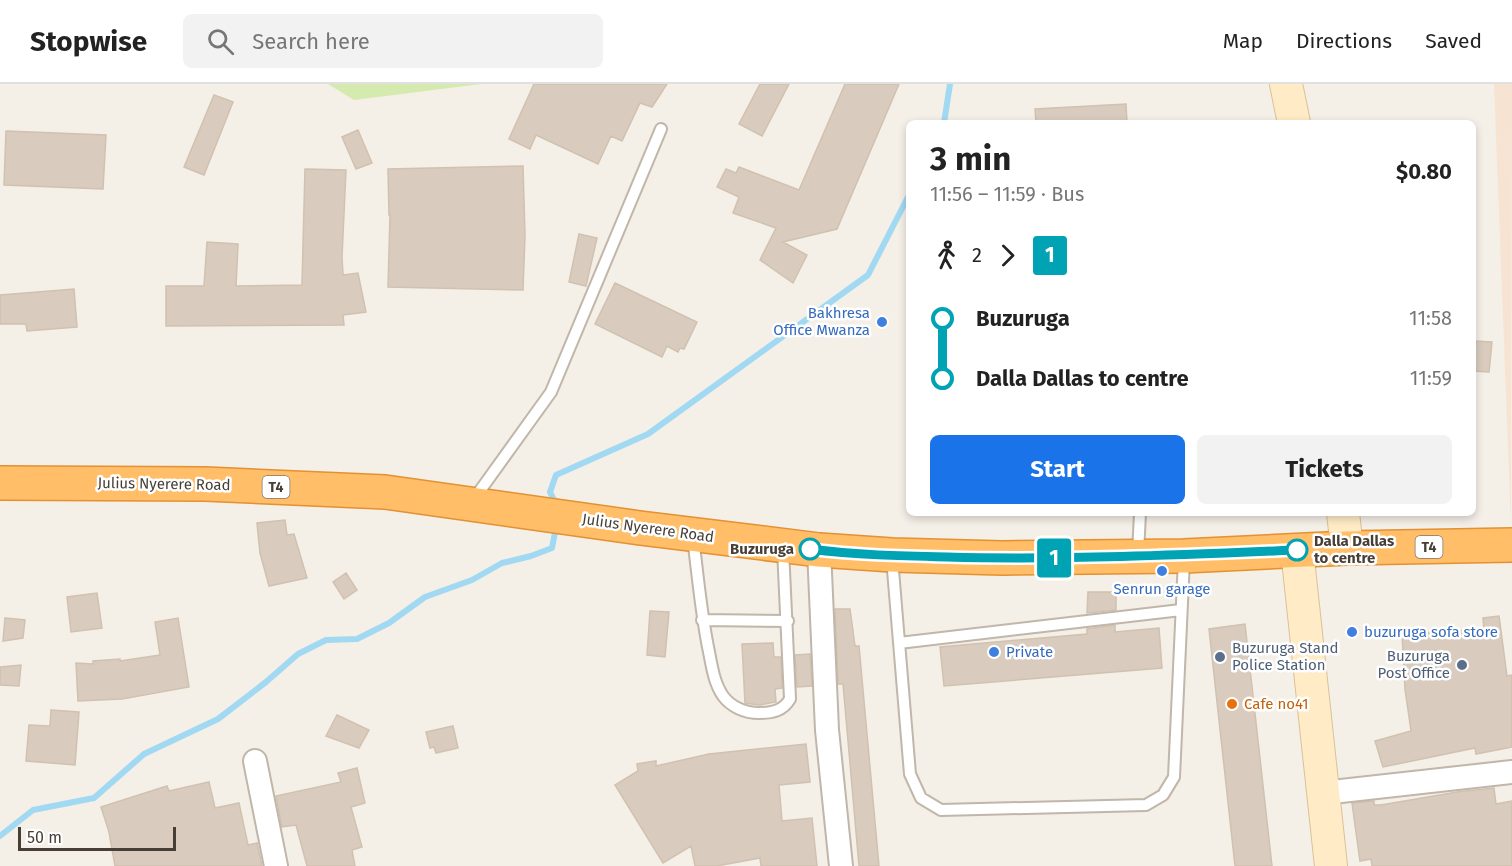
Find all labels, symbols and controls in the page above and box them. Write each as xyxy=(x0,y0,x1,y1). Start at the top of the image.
search box xyxy=(183,14,603,68)
text: Stopwise xyxy=(30,25,147,58)
icon: search xyxy=(204,25,237,58)
text: Search here xyxy=(252,28,370,55)
text: Map xyxy=(1223,28,1263,54)
text: Directions xyxy=(1296,28,1392,54)
text: Saved xyxy=(1425,28,1482,54)
text: 3 min xyxy=(930,139,1011,179)
text: $0.80 xyxy=(1396,158,1452,185)
text: 11:56 – 11:59 · Bus xyxy=(930,182,1084,206)
icon: walk xyxy=(930,239,963,272)
icon: forward xyxy=(991,239,1024,272)
text: 1 xyxy=(1045,242,1055,268)
text: 2 xyxy=(972,243,982,267)
place label: Bakhresa Office Mwanza xyxy=(773,304,870,339)
text: Buzuruga xyxy=(976,305,1070,332)
text: 11:58 xyxy=(1409,306,1452,330)
marker: Bakhresa Office Mwanza xyxy=(875,315,889,329)
text: Dalla Dallas to centre xyxy=(976,365,1189,392)
text: 11:59 xyxy=(1410,366,1452,390)
button: Start xyxy=(930,435,1185,504)
button: Tickets xyxy=(1197,435,1452,504)
street label: Julius Nyerere Road xyxy=(97,474,231,494)
road number: T4 xyxy=(262,476,290,498)
street label: Julius Nyerere Road xyxy=(581,510,715,546)
place label: Dalla Dallas to centre xyxy=(1314,532,1394,567)
road number: T4 xyxy=(1416,536,1442,558)
marker: Buzuruga xyxy=(799,538,821,560)
line badge: 1 xyxy=(1034,538,1074,578)
marker: Dalla Dallas to centre xyxy=(1286,539,1308,561)
place label: Buzuruga xyxy=(730,540,794,558)
text: 1 xyxy=(1049,545,1059,571)
marker: Senrun garage xyxy=(1155,564,1169,578)
place label: Senrun garage xyxy=(1113,580,1211,598)
place label: buzuruga sofa store xyxy=(1364,623,1498,641)
marker: buzuruga sofa store xyxy=(1345,625,1359,639)
place label: Buzuruga Stand Police Station xyxy=(1232,639,1339,674)
place label: Private xyxy=(1006,643,1053,661)
marker: Private xyxy=(987,645,1001,659)
place label: Buzuruga Post Office xyxy=(1378,647,1450,682)
marker: Buzuruga Stand Police Station xyxy=(1213,650,1227,664)
marker: Buzuruga Post Office xyxy=(1455,658,1469,672)
place label: Cafe no41 xyxy=(1244,695,1309,713)
marker: Cafe no41 xyxy=(1225,697,1239,711)
scale bar xyxy=(18,824,176,852)
text: 50 m xyxy=(27,828,62,847)

